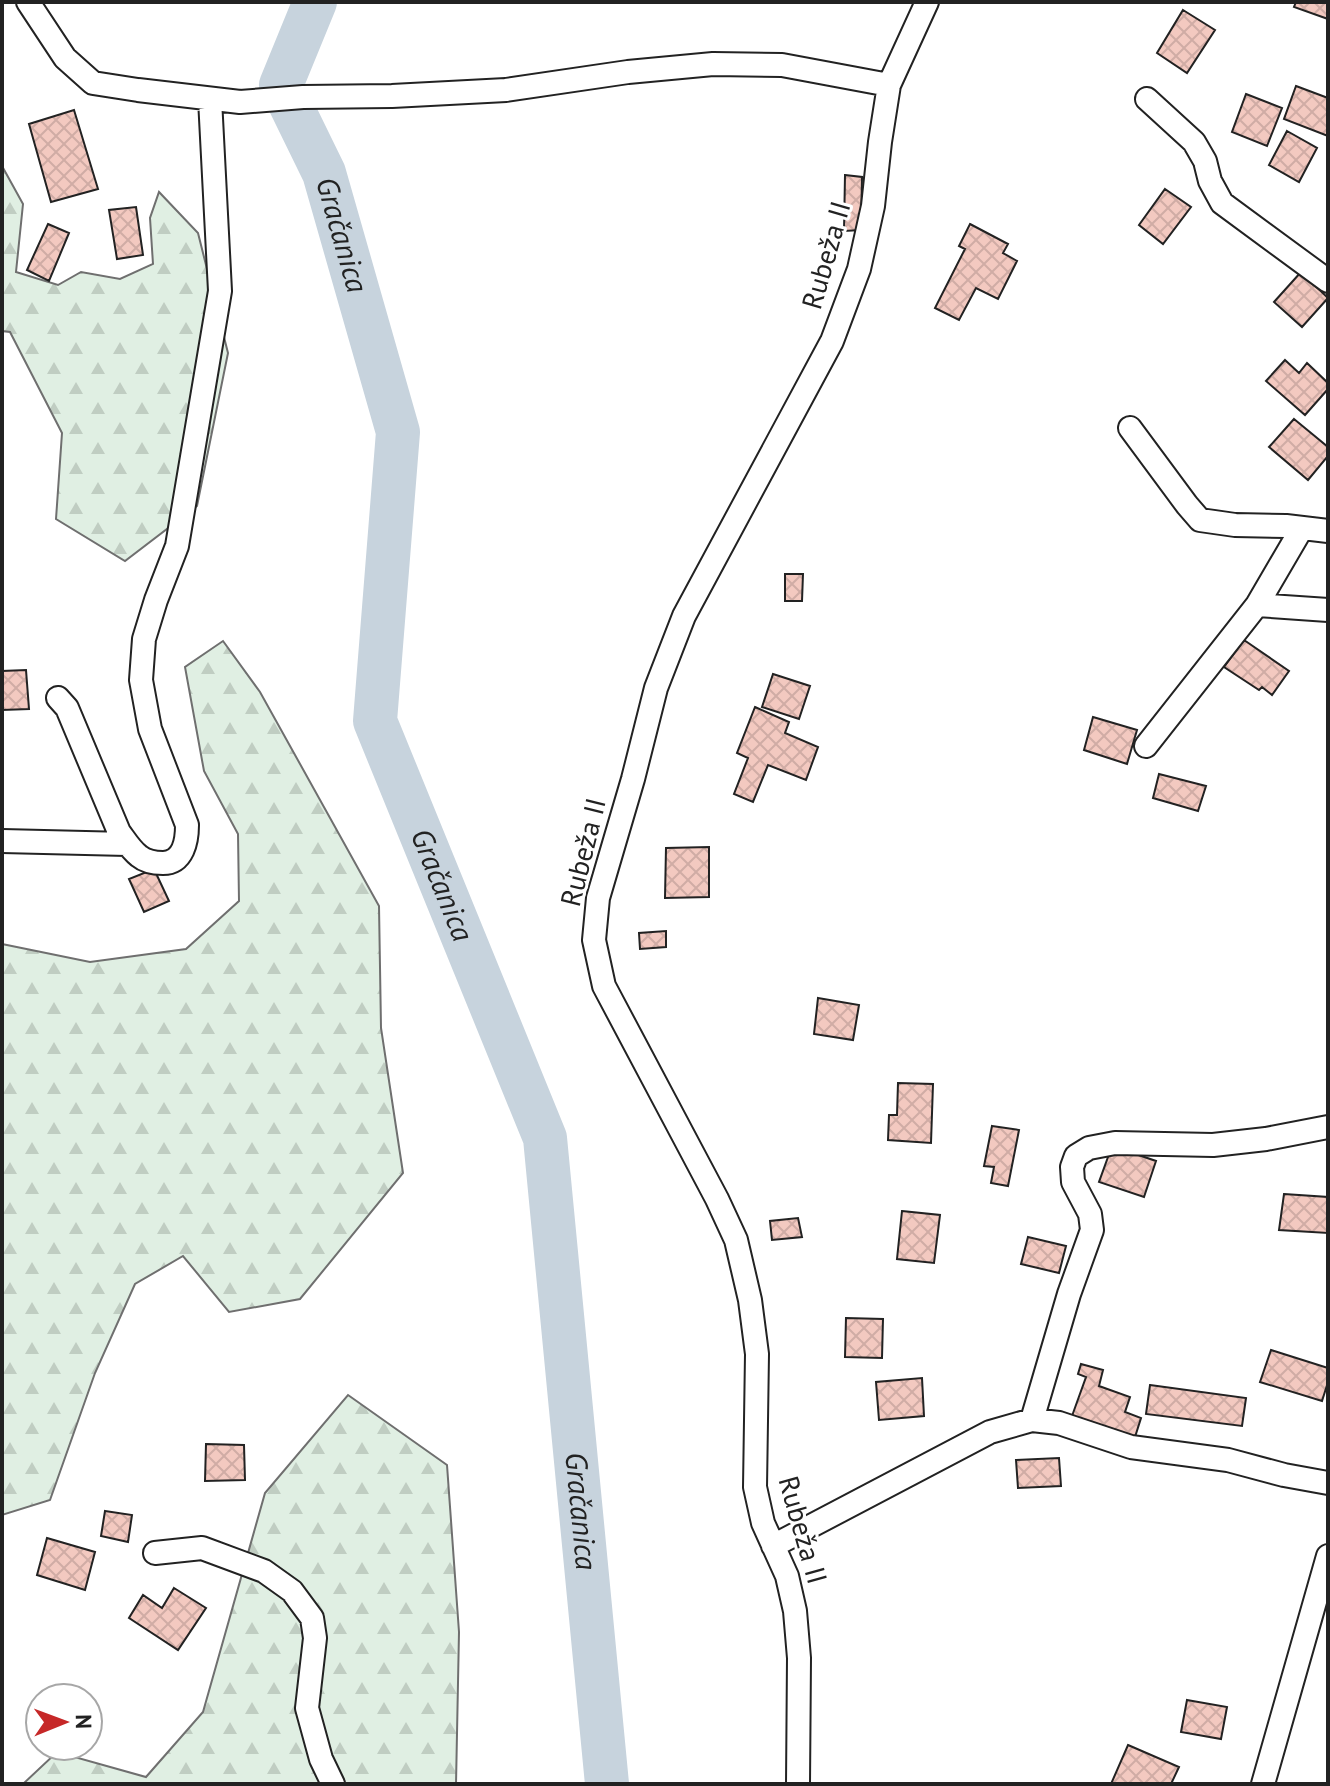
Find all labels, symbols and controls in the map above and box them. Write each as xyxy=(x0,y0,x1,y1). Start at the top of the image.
water label: Gračanica xyxy=(308,172,378,297)
street label: Rubeža II xyxy=(792,197,859,313)
street label: Rubeža II xyxy=(551,794,614,910)
water label: Gračanica xyxy=(403,822,484,947)
water label: Gračanica xyxy=(557,1450,607,1572)
street label: Rubeža II xyxy=(770,1472,837,1588)
north arrow xyxy=(24,1682,104,1762)
text: N xyxy=(70,1714,98,1729)

